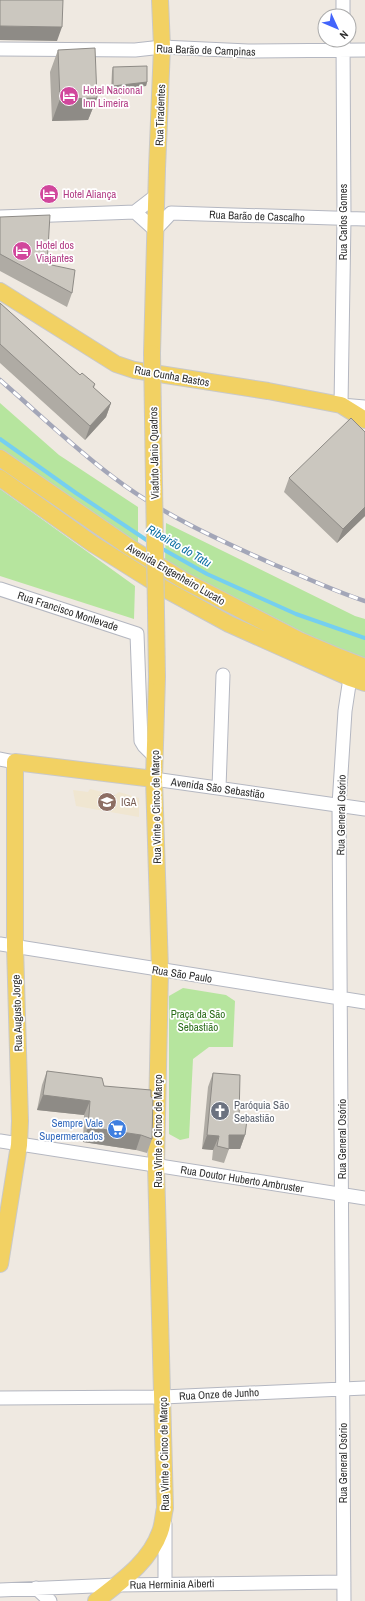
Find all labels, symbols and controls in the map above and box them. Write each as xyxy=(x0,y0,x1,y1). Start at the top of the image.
north arrow xyxy=(317,8,357,48)
text: N xyxy=(337,28,351,42)
street label: Rua Barão de Campinas xyxy=(156,41,256,59)
place label: Hotel Nacional Inn Limeira xyxy=(83,83,142,110)
street label: Rua Tiradentes xyxy=(152,83,168,146)
hotel icon: Hotel Nacional Inn Limeira xyxy=(58,85,80,107)
hotel icon: Hotel Aliança xyxy=(38,183,60,205)
street label: Rua Carlos Gomes xyxy=(336,183,350,260)
place label: Hotel Aliança xyxy=(63,187,116,201)
street label: Rua Barão de Cascalho xyxy=(209,207,305,225)
place label: Hotel dos Viajantes xyxy=(36,238,75,265)
hotel icon: Hotel dos Viajantes xyxy=(11,240,33,262)
street label: Rua Cunha Bastos xyxy=(134,363,211,390)
street label: Viaduto Jânio Quadros xyxy=(146,406,162,499)
water label: Ribeirão do Tatu xyxy=(144,521,215,571)
street label: Avenida Engenheiro Lucato xyxy=(123,540,228,608)
street label: Rua Francisco Monlevade xyxy=(16,588,120,634)
street label: Rua Vinte e Cinco de Março xyxy=(148,750,164,864)
street label: Avenida São Sebastião xyxy=(169,774,266,802)
street label: Rua General Osório xyxy=(333,775,349,855)
school or university icon: IGA xyxy=(96,791,118,813)
place label: IGA xyxy=(121,795,138,809)
street label: Rua São Paulo xyxy=(151,962,213,986)
street label: Rua Augusto Jorge xyxy=(9,974,25,1052)
park label: Praça da São Sebastião xyxy=(171,1007,225,1034)
street label: Rua Vinte e Cinco de Março xyxy=(151,1074,165,1188)
place label: Paróquia São Sebastião xyxy=(234,1098,289,1125)
street label: Rua General Osório xyxy=(335,1099,349,1179)
church icon: Paróquia São Sebastião xyxy=(209,1100,231,1122)
place label: Sempre Vale Supermercados xyxy=(39,1116,103,1143)
supermarket icon: Sempre Vale Supermercados xyxy=(106,1118,128,1140)
street label: Rua Doutor Huberto Ambruster xyxy=(179,1162,305,1196)
street label: Rua Onze de Junho xyxy=(179,1385,259,1403)
street label: Rua Vinte e Cinco de Março xyxy=(156,1397,172,1511)
street label: Rua General Osório xyxy=(336,1423,350,1503)
street label: Rua Herminia Aiberti xyxy=(130,1576,214,1592)

